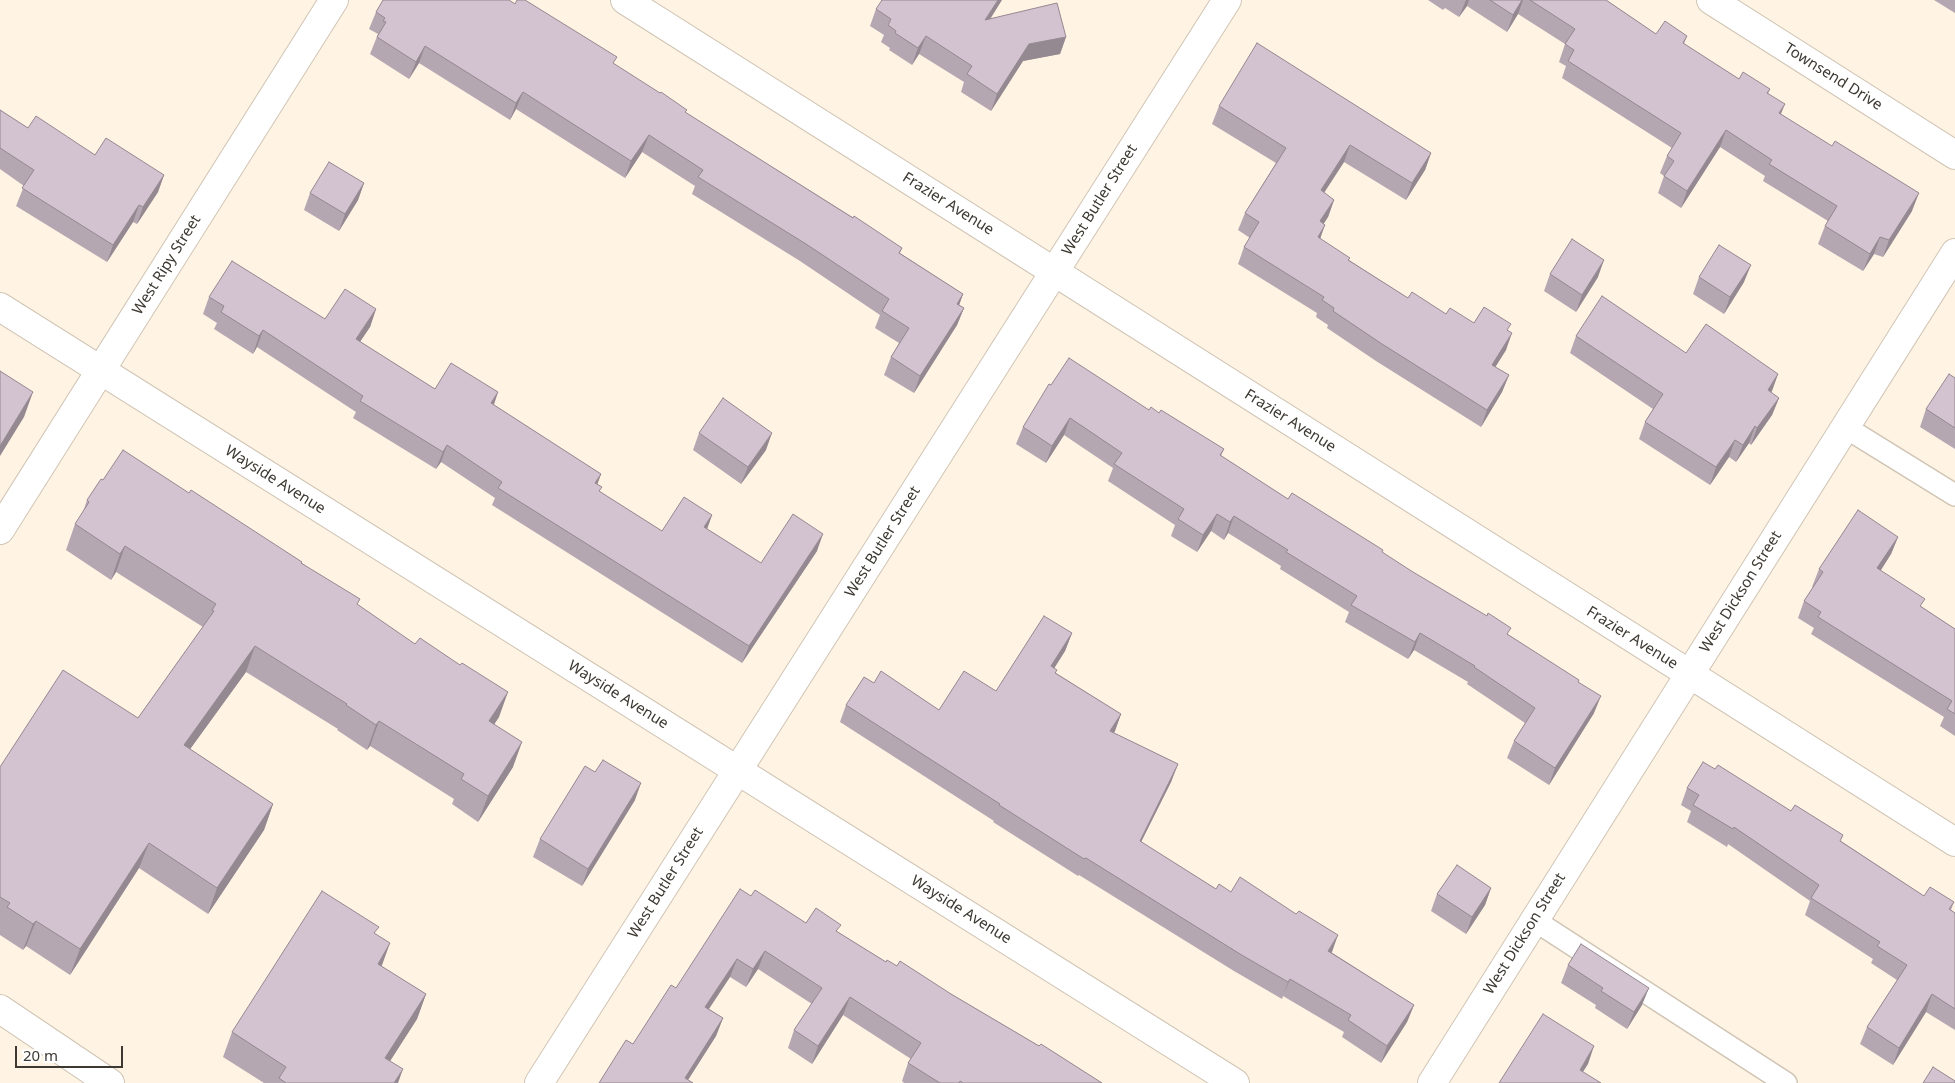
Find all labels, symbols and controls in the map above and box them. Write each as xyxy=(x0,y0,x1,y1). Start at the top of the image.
street label: Townsend Drive xyxy=(1781,40,1885,114)
street label: West Butler Street xyxy=(1059,141,1141,259)
street label: Frazier Avenue xyxy=(899,169,997,239)
street label: West Ripy Street xyxy=(129,212,205,318)
street label: Frazier Avenue xyxy=(1241,386,1339,456)
street label: Wayside Avenue xyxy=(221,442,329,518)
street label: West Butler Street xyxy=(842,483,924,601)
street label: West Dickson Street xyxy=(1696,528,1786,656)
street label: Frazier Avenue xyxy=(1583,603,1681,673)
street label: Wayside Avenue xyxy=(564,657,672,733)
street label: West Butler Street xyxy=(625,824,707,942)
street label: West Dickson Street xyxy=(1480,870,1570,998)
street label: Wayside Avenue xyxy=(907,872,1015,948)
scale bar xyxy=(18,1036,125,1068)
text: 20 m xyxy=(23,1045,58,1065)

